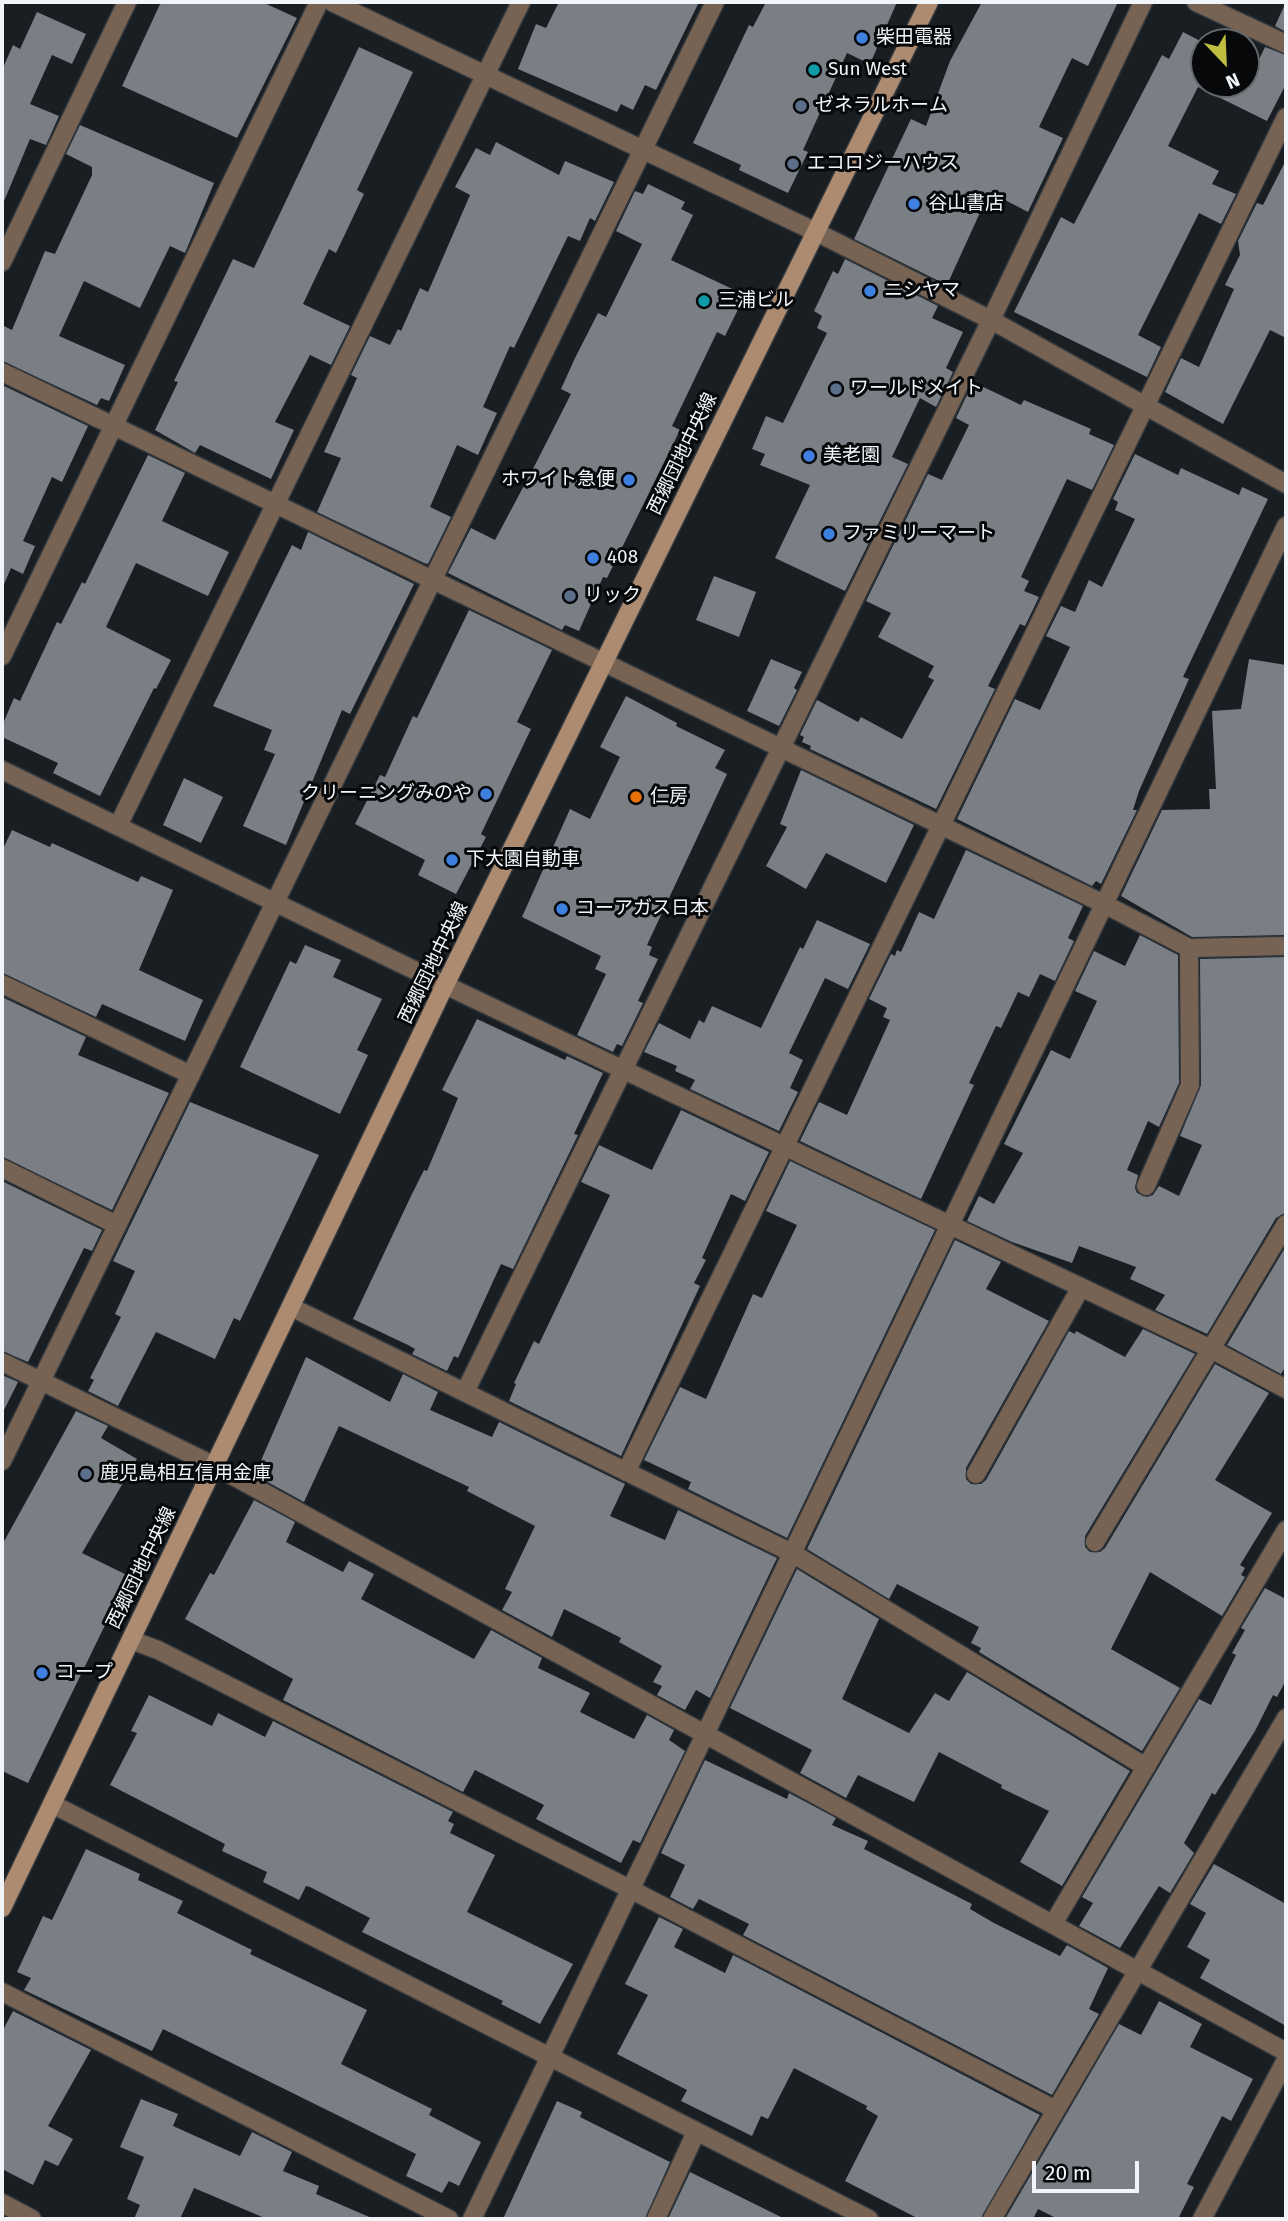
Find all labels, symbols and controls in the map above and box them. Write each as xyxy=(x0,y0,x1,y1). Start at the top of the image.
place label: 柴田電器 xyxy=(876,27,952,49)
north arrow xyxy=(1190,28,1260,98)
marker: 柴田電器 xyxy=(854,30,870,46)
place label: Sun West xyxy=(828,59,907,81)
marker: Sun West xyxy=(806,62,822,78)
text: N xyxy=(1222,68,1243,94)
place label: ゼネラルホーム xyxy=(815,95,948,117)
marker: ゼネラルホーム xyxy=(793,98,809,114)
place label: エコロジーハウス xyxy=(807,153,959,175)
marker: エコロジーハウス xyxy=(785,156,801,172)
place label: 谷山書店 xyxy=(928,193,1004,215)
marker: 谷山書店 xyxy=(906,196,922,212)
place label: ニシヤマ xyxy=(884,280,960,302)
marker: ニシヤマ xyxy=(862,283,878,299)
place label: 三浦ビル xyxy=(718,290,794,312)
marker: 三浦ビル xyxy=(696,293,712,309)
place label: ワールドメイト xyxy=(850,378,983,400)
marker: ワールドメイト xyxy=(828,381,844,397)
street label: 西郷団地中央線 xyxy=(644,389,722,519)
place label: 美老園 xyxy=(823,445,880,467)
marker: 美老園 xyxy=(801,448,817,464)
place label: ホワイト急便 xyxy=(501,469,615,491)
marker: ホワイト急便 xyxy=(621,472,637,488)
place label: ファミリーマート xyxy=(843,523,995,545)
marker: ファミリーマート xyxy=(821,526,837,542)
place label: 408 xyxy=(607,547,638,569)
marker: 408 xyxy=(585,550,601,566)
place label: リック xyxy=(584,585,641,607)
marker: リック xyxy=(562,588,578,604)
place label: クリーニングみのや xyxy=(301,783,472,805)
marker: クリーニングみのや xyxy=(478,786,494,802)
place label: 仁房 xyxy=(650,786,688,808)
marker: 仁房 xyxy=(628,789,644,805)
place label: 下大園自動車 xyxy=(466,849,580,871)
marker: 下大園自動車 xyxy=(444,852,460,868)
street label: 西郷団地中央線 xyxy=(395,898,473,1028)
place label: コーアガス日本 xyxy=(576,898,709,920)
marker: コーアガス日本 xyxy=(554,901,570,917)
place label: 鹿児島相互信用金庫 xyxy=(100,1463,271,1485)
marker: 鹿児島相互信用金庫 xyxy=(78,1466,94,1482)
street label: 西郷団地中央線 xyxy=(103,1503,181,1633)
place label: コープ xyxy=(56,1662,113,1684)
marker: コープ xyxy=(34,1665,50,1681)
scale bar xyxy=(1036,2148,1143,2192)
text: 20 m xyxy=(1045,2160,1091,2186)

